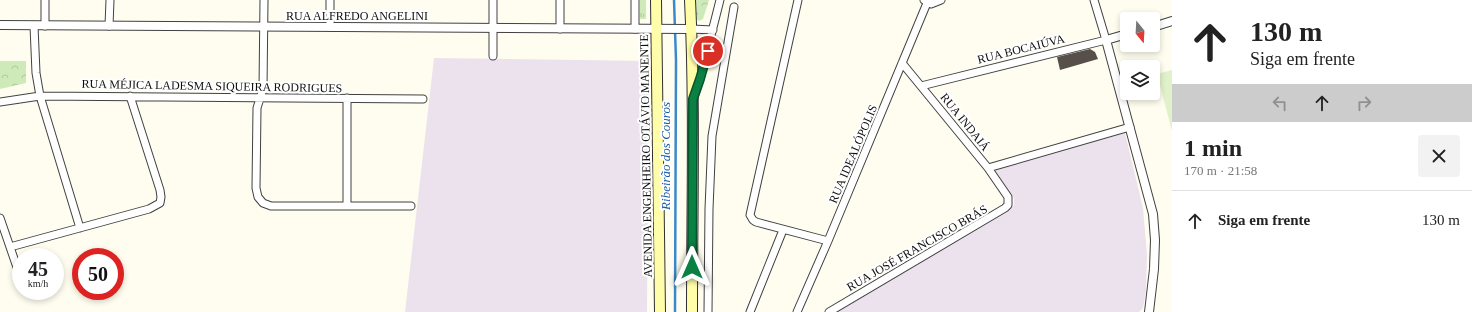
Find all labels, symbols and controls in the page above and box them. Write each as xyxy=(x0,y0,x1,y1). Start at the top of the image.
street label: RUA ALFREDO ANGELINI xyxy=(286,9,428,23)
north arrow xyxy=(1120,12,1160,52)
map controls xyxy=(1120,12,1160,100)
icon: ahead xyxy=(1184,16,1236,68)
text: 130 m xyxy=(1250,16,1322,47)
street label: RUA BOCAIÚVA xyxy=(976,31,1066,67)
street label: AVENIDA ENGENHEIRO OTÁVIO MANENTE xyxy=(637,34,655,278)
pin xyxy=(691,34,725,68)
icon: arrive xyxy=(697,40,719,62)
text: Siga em frente xyxy=(1250,49,1355,69)
button: layers xyxy=(1120,60,1160,100)
street label: RUA MÉJICA LADESMA SIQUEIRA RODRIGUES xyxy=(82,77,342,95)
street label: RUA INDAIÁ xyxy=(937,90,993,154)
icon: left xyxy=(1269,92,1291,114)
icon: ahead xyxy=(1311,92,1333,114)
icon: right xyxy=(1353,92,1375,114)
water label: Ribeirão dos Couros xyxy=(658,102,673,211)
street label: RUA IDEALÓPOLIS xyxy=(826,103,880,205)
text: 1 min xyxy=(1184,135,1242,161)
button: close xyxy=(1418,135,1460,177)
text: 170 m · 21:58 xyxy=(1184,163,1257,178)
street label: RUA JOSÉ FRANCISCO BRÁS xyxy=(844,202,990,294)
icon: ahead xyxy=(1184,210,1206,232)
text: Siga em frente xyxy=(1218,212,1310,228)
text: 130 m xyxy=(1422,212,1460,228)
position arrow xyxy=(671,246,713,288)
speed limit sign: 50 xyxy=(72,248,124,300)
text: 45 xyxy=(28,258,48,280)
text: km/h xyxy=(28,278,48,289)

